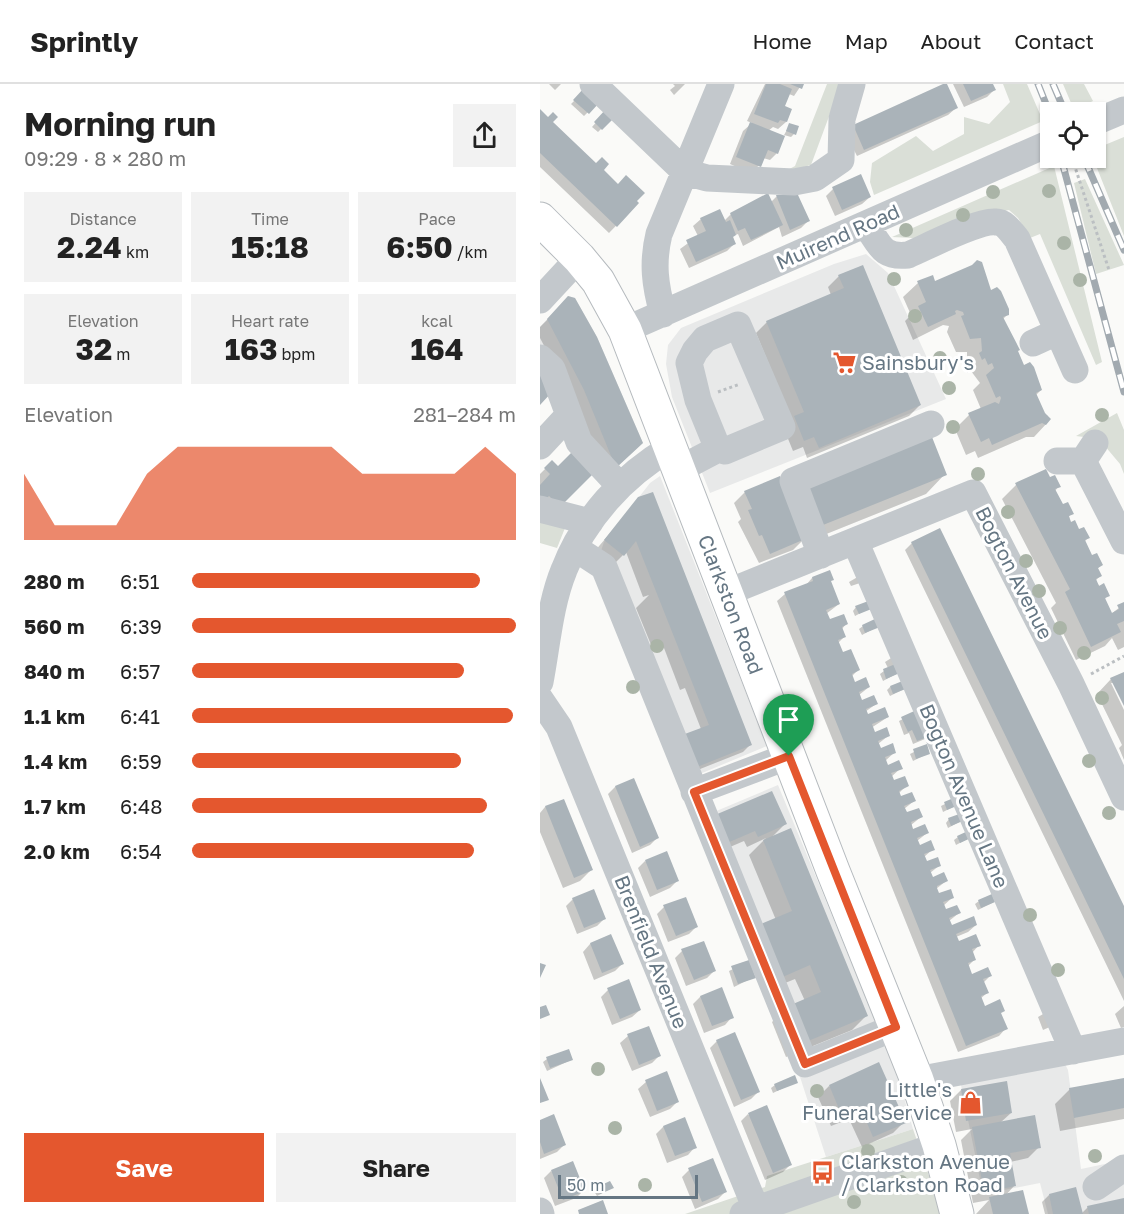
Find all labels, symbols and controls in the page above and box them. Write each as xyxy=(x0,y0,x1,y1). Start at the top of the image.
text: Sprintly xyxy=(30,25,138,58)
text: Home xyxy=(752,28,812,54)
text: Map xyxy=(845,28,888,54)
text: About xyxy=(921,28,981,54)
text: Contact xyxy=(1014,28,1094,54)
map controls xyxy=(1040,102,1106,168)
button: locate xyxy=(1040,102,1106,168)
text: Morning run xyxy=(24,104,216,143)
button: share xyxy=(453,104,516,167)
text: 09:29 · 8 × 280 m xyxy=(24,146,186,170)
street label: Muirend Road xyxy=(772,198,903,274)
text: Distance xyxy=(69,209,137,229)
text: Time xyxy=(251,209,289,229)
text: Pace xyxy=(418,209,456,229)
text: 2.24 xyxy=(57,229,122,265)
text: 15:18 xyxy=(231,229,309,265)
text: 6:50 xyxy=(386,229,453,265)
text: km xyxy=(122,242,149,262)
text: /km xyxy=(453,242,488,262)
text: Elevation xyxy=(67,311,139,331)
text: Heart rate xyxy=(231,311,309,331)
text: kcal xyxy=(421,311,453,331)
text: 32 xyxy=(76,331,112,367)
text: 163 xyxy=(225,331,277,367)
text: 164 xyxy=(410,331,464,367)
text: m xyxy=(112,344,130,364)
text: bpm xyxy=(277,344,315,364)
supermarket icon: Sainsbury's xyxy=(831,350,857,376)
place label: Sainsbury's xyxy=(862,350,974,374)
text: Elevation xyxy=(24,402,113,426)
text: 281–284 m xyxy=(413,402,516,426)
street label: Bogton Avenue xyxy=(971,502,1059,643)
street label: Clarkston Road xyxy=(694,531,769,677)
text: 280 m xyxy=(24,569,85,593)
text: 6:51 xyxy=(120,569,159,593)
text: 560 m xyxy=(24,614,84,638)
text: 6:39 xyxy=(120,614,162,638)
text: 840 m xyxy=(24,659,85,683)
text: 6:57 xyxy=(120,659,160,683)
pin xyxy=(763,694,814,756)
street label: Bogton Avenue Lane xyxy=(915,700,1015,891)
icon: arrive xyxy=(772,703,805,736)
text: 1.1 km xyxy=(24,704,85,728)
text: 6:41 xyxy=(120,704,160,728)
text: 1.4 km xyxy=(24,749,87,773)
text: 6:59 xyxy=(120,749,162,773)
text: 1.7 km xyxy=(24,794,86,818)
text: 6:48 xyxy=(120,794,163,818)
text: 2.0 km xyxy=(24,839,90,863)
text: 6:54 xyxy=(120,839,162,863)
street label: Brenfield Avenue xyxy=(610,871,694,1032)
place label: Little's Funeral Service xyxy=(802,1077,952,1124)
shop icon: Little's Funeral Service xyxy=(957,1089,983,1115)
button: Save xyxy=(24,1133,264,1202)
button: Share xyxy=(276,1133,516,1202)
place label: Clarkston Avenue / Clarkston Road xyxy=(841,1149,1010,1196)
bus stop icon: Clarkston Avenue / Clarkston Road xyxy=(810,1160,836,1186)
scale bar xyxy=(558,1172,698,1200)
text: 50 m xyxy=(567,1175,604,1195)

